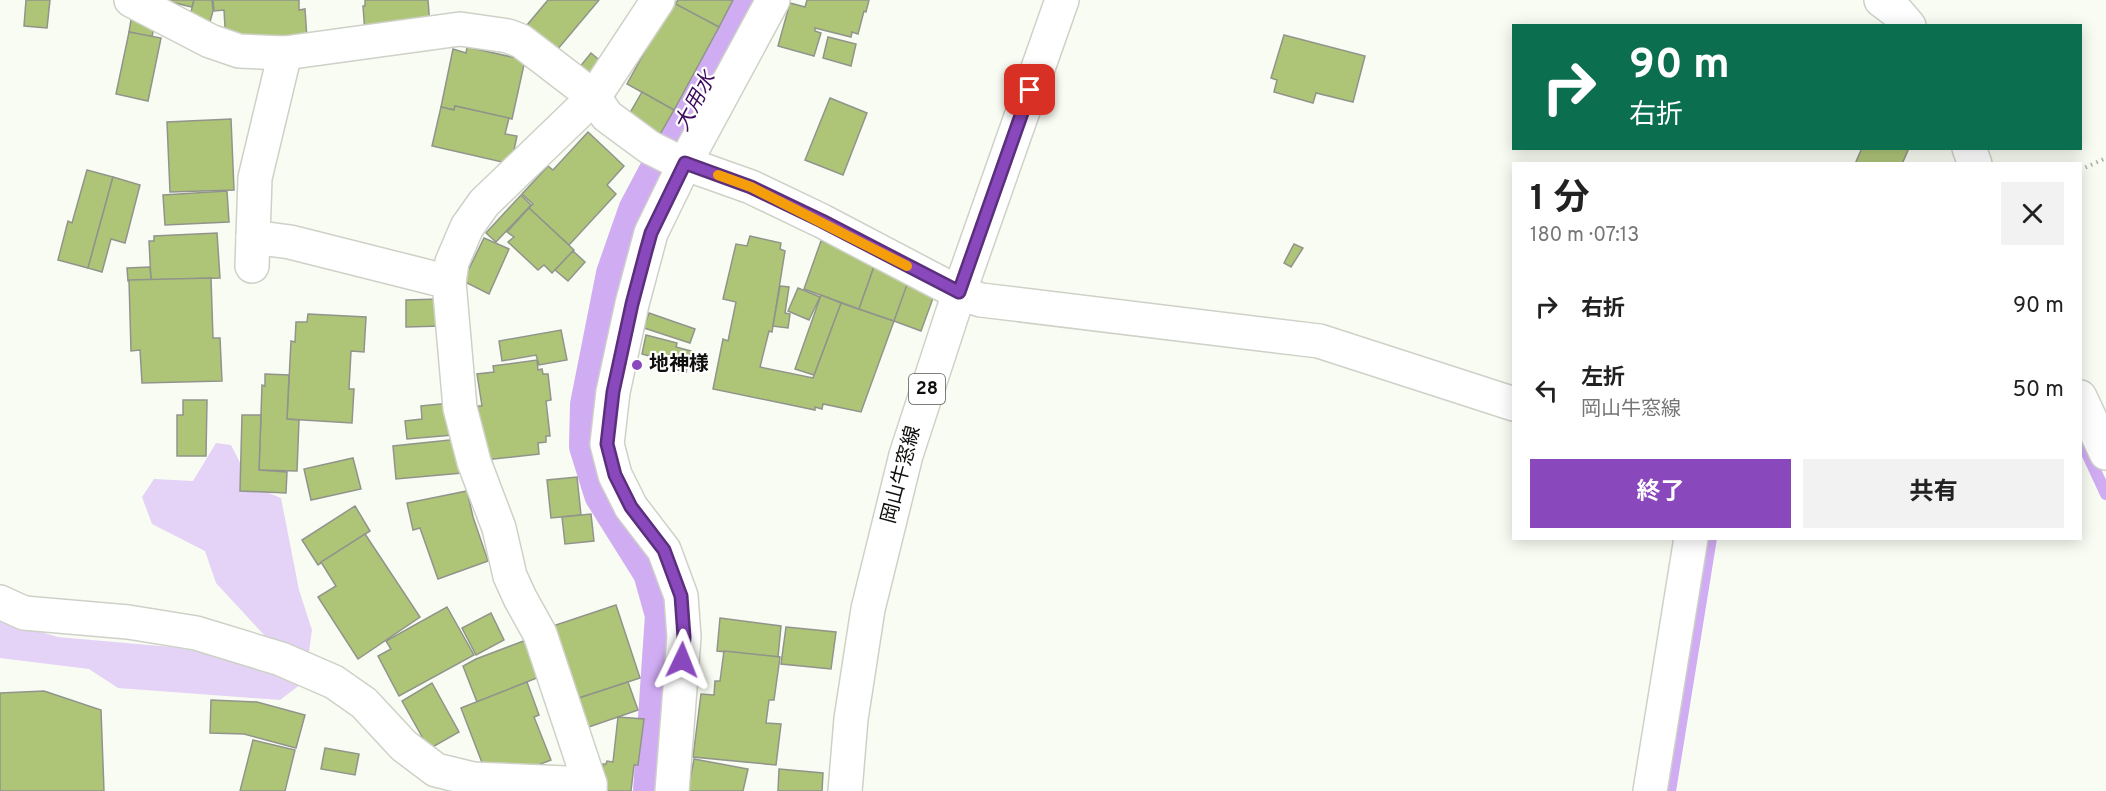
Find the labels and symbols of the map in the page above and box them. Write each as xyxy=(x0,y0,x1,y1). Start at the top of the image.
pin xyxy=(1004,64,1055,115)
water label: 大用水 xyxy=(669,66,724,136)
place label: 地神様 xyxy=(649,352,709,378)
marker: 地神様 xyxy=(630,358,644,372)
road number: 28 xyxy=(909,374,945,404)
street label: 岡山牛窓線 xyxy=(877,423,927,527)
position arrow xyxy=(650,628,714,692)

